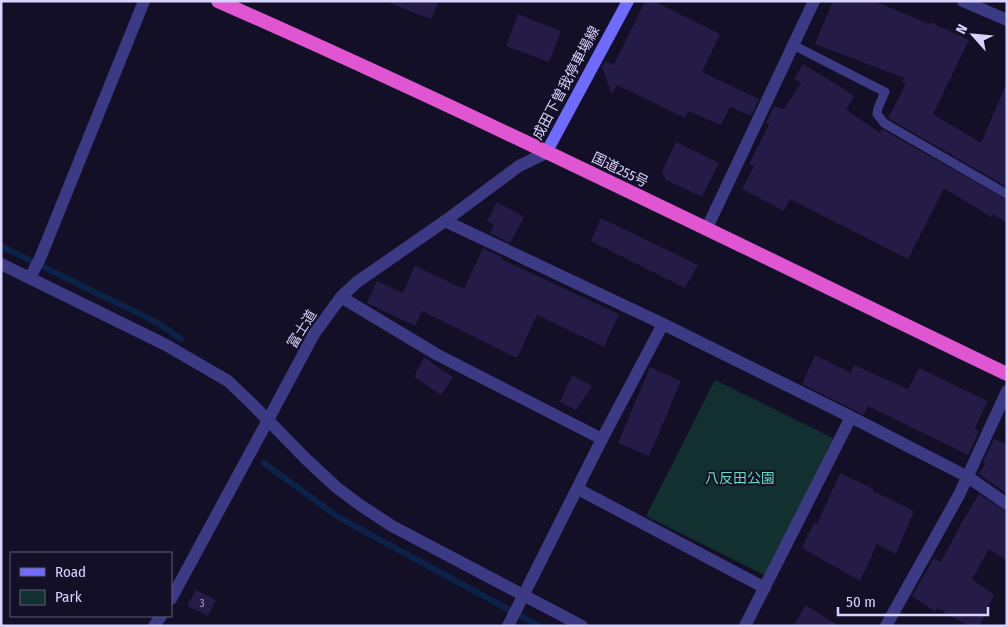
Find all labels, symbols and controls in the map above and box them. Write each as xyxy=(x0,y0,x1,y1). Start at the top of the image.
north arrow xyxy=(948,10,998,60)
text: N xyxy=(952,22,971,37)
street label: 成田下曽我停車場線 xyxy=(529,23,603,143)
street label: 国道255号 xyxy=(589,149,651,191)
street label: 富士道 xyxy=(284,307,320,351)
park label: 八反田公園 xyxy=(705,470,775,487)
legend xyxy=(10,552,172,617)
text: Road xyxy=(55,563,86,581)
scale bar xyxy=(838,584,988,616)
text: Park xyxy=(55,588,82,606)
text: 50 m xyxy=(846,593,876,611)
house number: 3 xyxy=(200,597,205,610)

